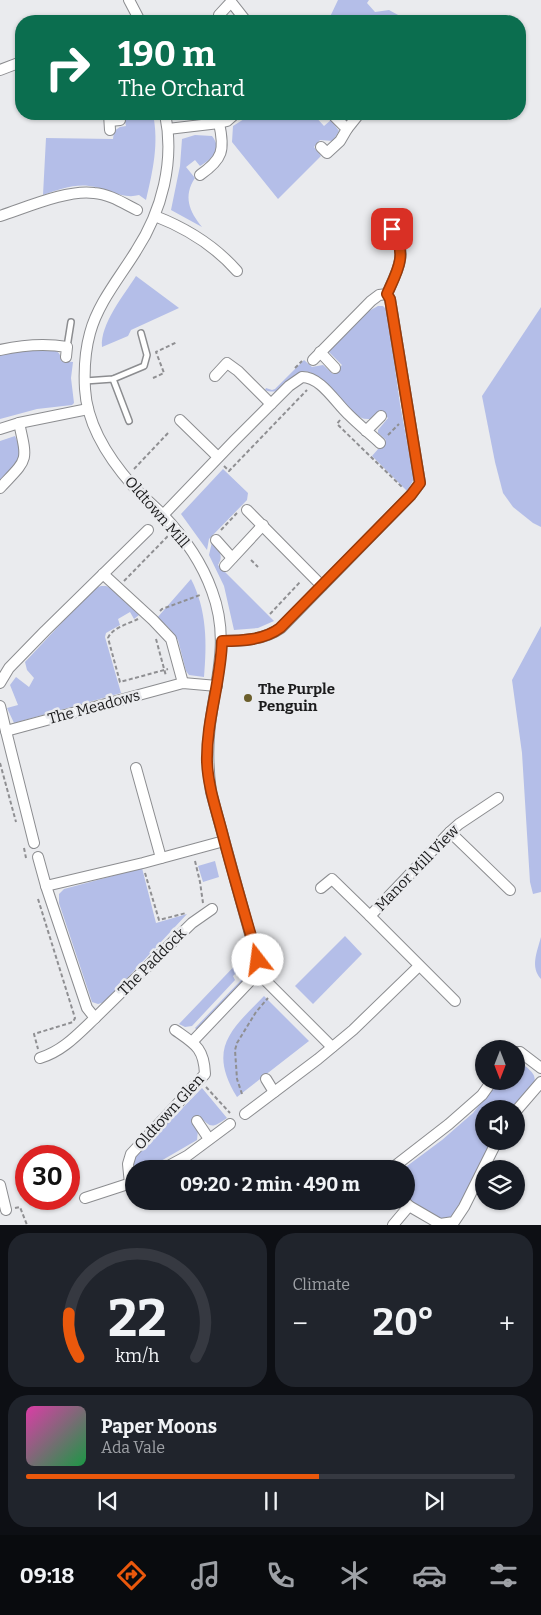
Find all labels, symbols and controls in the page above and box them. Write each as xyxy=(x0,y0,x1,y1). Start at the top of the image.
text: 190 m xyxy=(118,33,216,75)
icon: right xyxy=(35,35,100,100)
text: The Orchard xyxy=(118,75,245,102)
pin xyxy=(371,208,413,250)
icon: arrive xyxy=(378,215,406,243)
street label: Oldtown Mill xyxy=(121,473,193,551)
place label: The Purple Penguin xyxy=(258,680,335,715)
street label: The Meadows xyxy=(46,686,142,728)
marker: The Purple Penguin xyxy=(242,692,254,704)
street label: Manor Mill View xyxy=(371,821,463,915)
street label: The Paddock xyxy=(114,924,190,1000)
position arrow xyxy=(231,933,283,985)
north arrow xyxy=(475,1040,525,1090)
map controls xyxy=(475,1040,525,1210)
street label: Oldtown Glen xyxy=(130,1070,208,1153)
button: sound xyxy=(475,1100,525,1150)
speed limit sign: 30 xyxy=(15,1145,80,1210)
button: layers xyxy=(475,1160,525,1210)
text: 09:20 · 2 min · 490 m xyxy=(180,1173,360,1196)
text: Climate xyxy=(293,1275,350,1294)
text: 22 xyxy=(108,1287,167,1350)
text: 20° xyxy=(373,1299,434,1345)
text: − xyxy=(293,1307,308,1340)
text: + xyxy=(499,1307,515,1340)
text: km/h xyxy=(115,1345,159,1367)
text: Paper Moons xyxy=(101,1415,217,1438)
text: Ada Vale xyxy=(101,1438,165,1457)
icon: previous xyxy=(94,1487,122,1515)
icon: pause xyxy=(257,1487,285,1515)
icon: next xyxy=(420,1487,448,1515)
icon: directions xyxy=(114,1558,149,1593)
icon: music xyxy=(188,1558,223,1593)
icon: phone xyxy=(263,1558,298,1593)
icon: climate xyxy=(337,1558,372,1593)
icon: car xyxy=(412,1558,447,1593)
icon: filters xyxy=(486,1558,521,1593)
text: 09:18 xyxy=(20,1562,75,1589)

